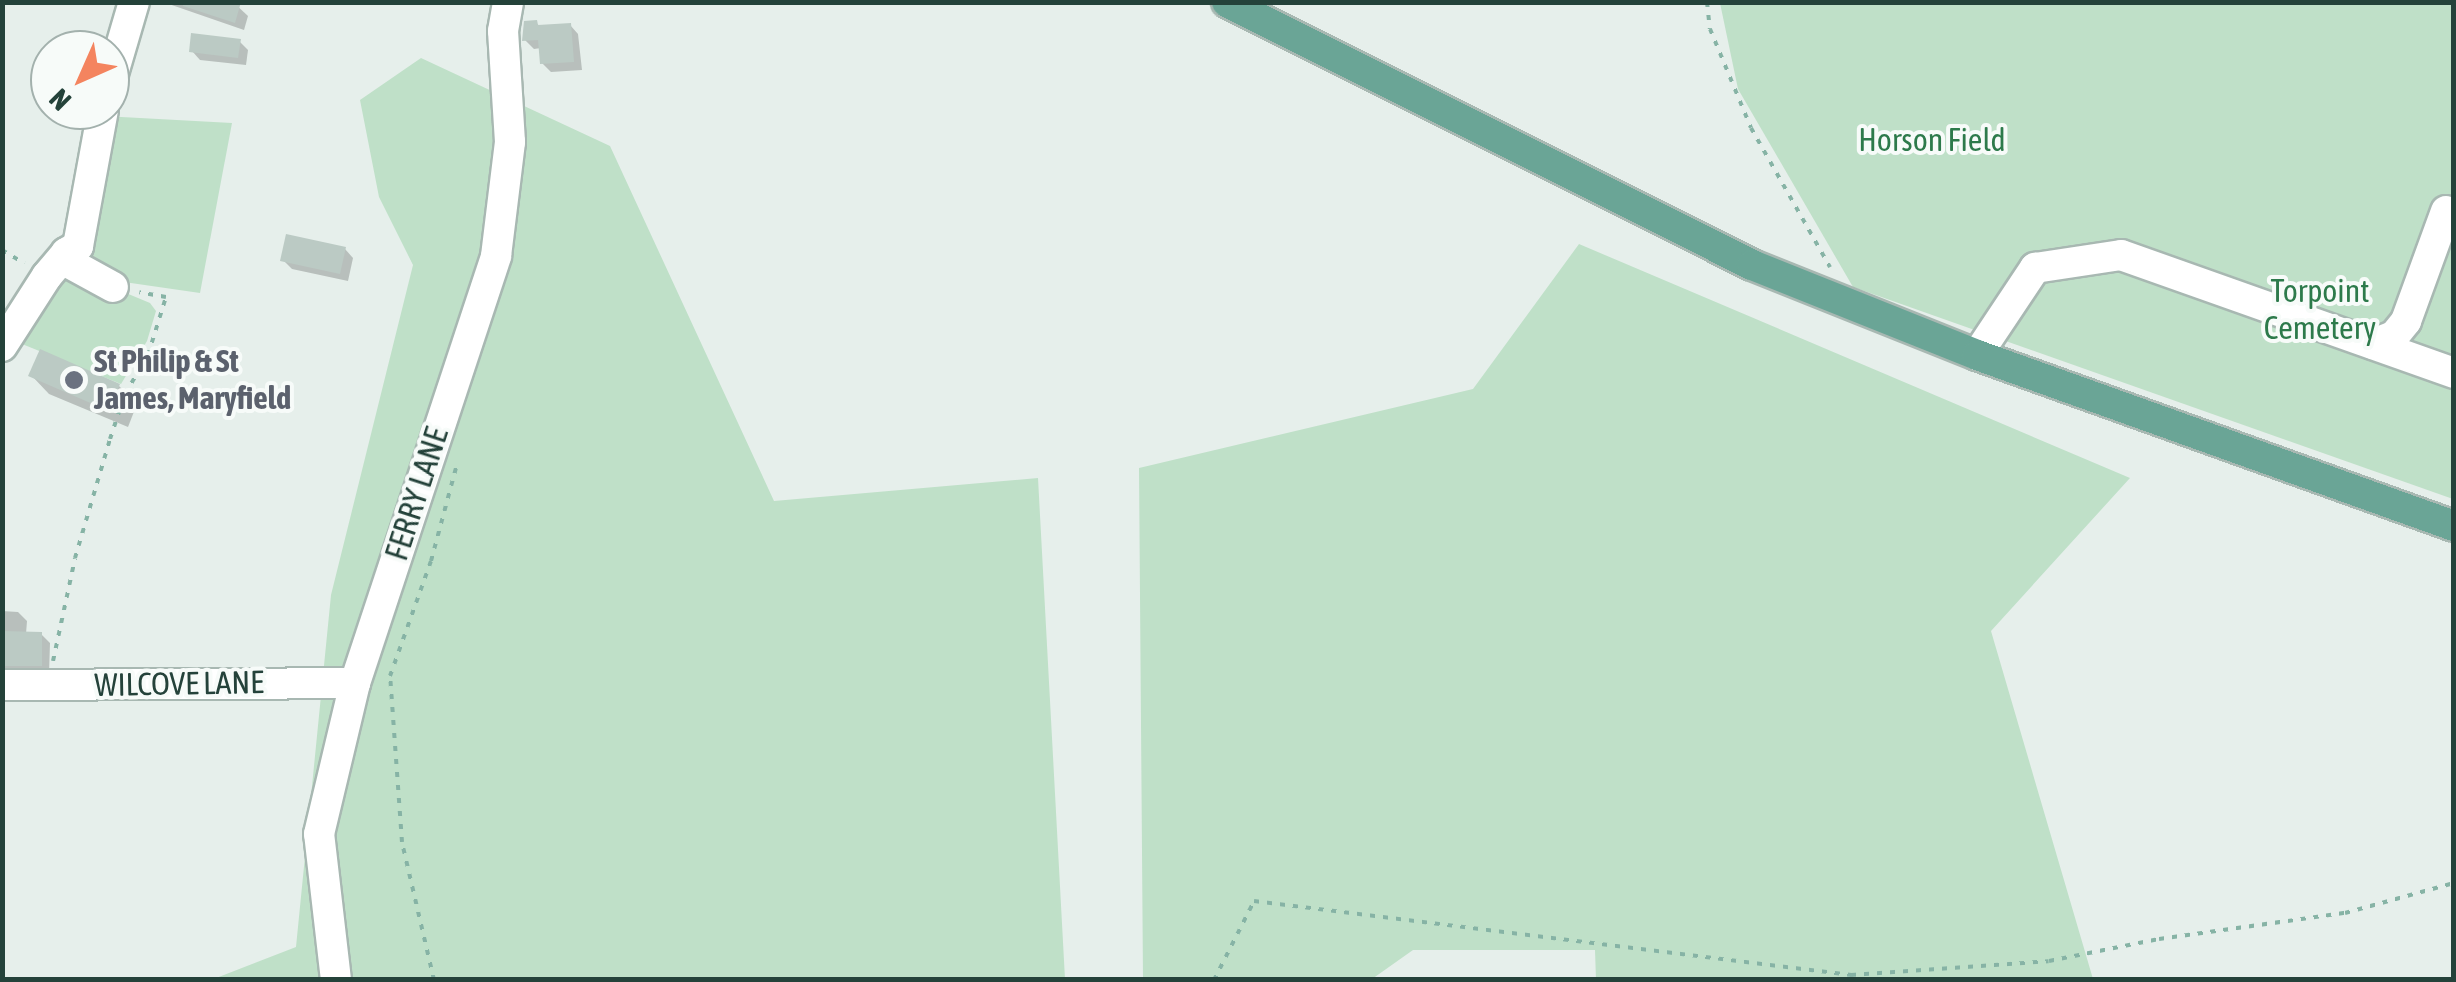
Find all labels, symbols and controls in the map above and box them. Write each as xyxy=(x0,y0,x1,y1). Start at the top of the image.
north arrow xyxy=(30,30,130,130)
text: N xyxy=(43,83,77,117)
park label: Horson Field xyxy=(1858,121,2006,159)
park label: Torpoint Cemetery xyxy=(2264,273,2376,348)
place label: St Philip & St James, Maryfield xyxy=(94,343,291,418)
marker: St Philip & St James, Maryfield xyxy=(63,369,85,391)
street label: FERRY LANE xyxy=(378,423,456,565)
street label: WILCOVE LANE xyxy=(94,663,264,705)

